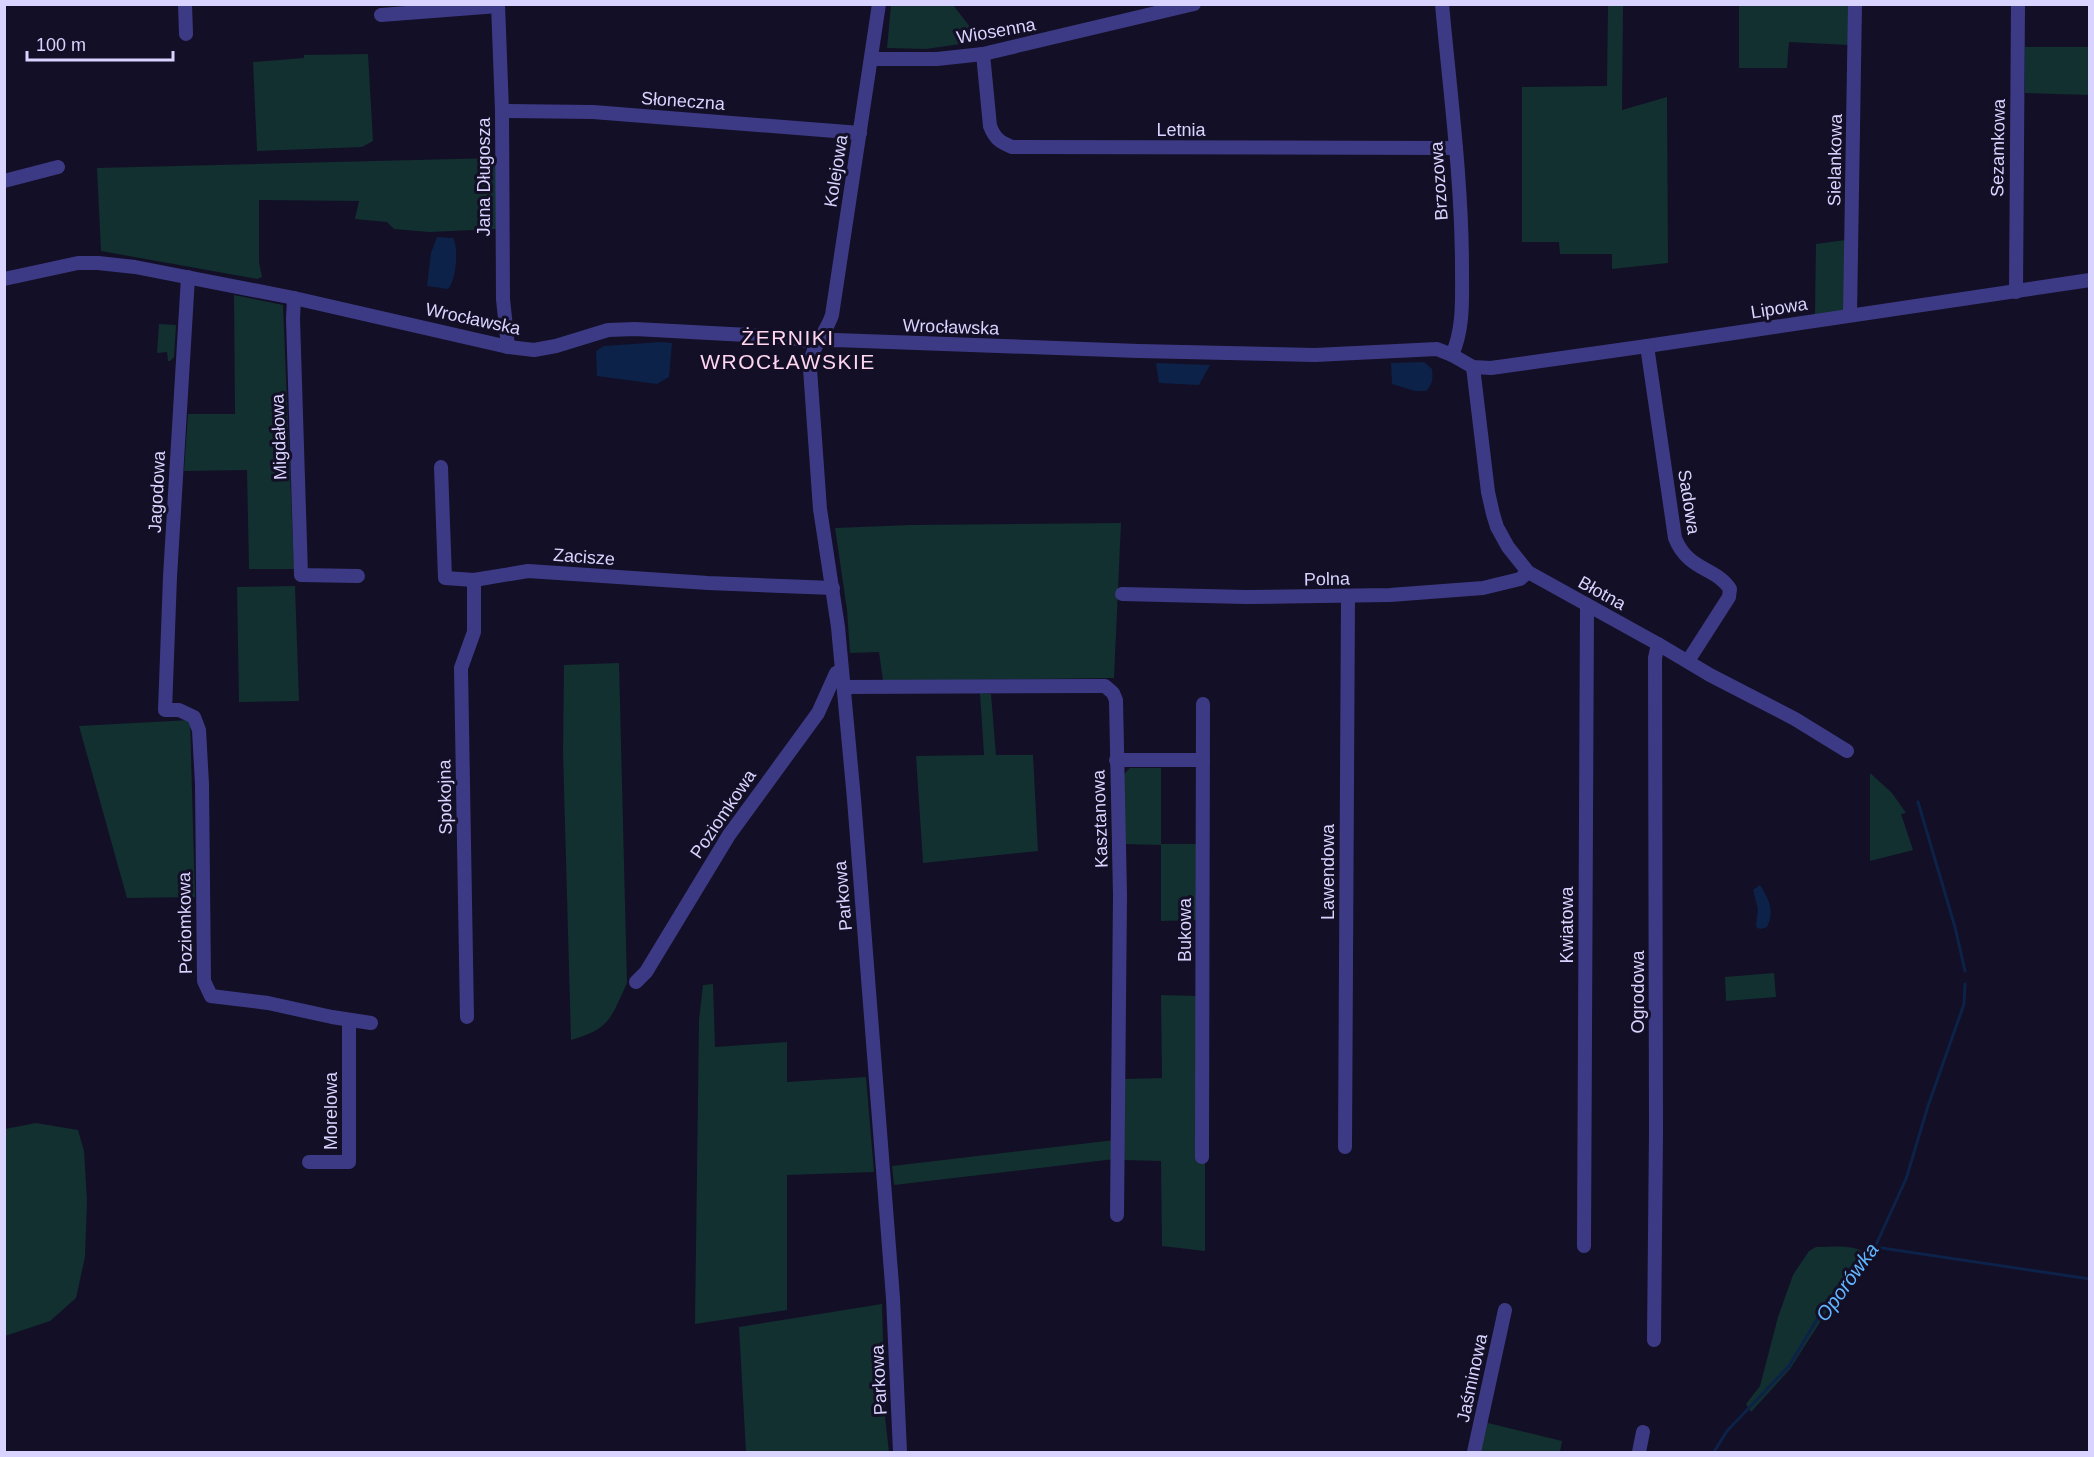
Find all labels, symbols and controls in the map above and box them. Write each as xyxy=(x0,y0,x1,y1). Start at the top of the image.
street label: Wiosenna xyxy=(955,14,1038,48)
scale bar xyxy=(27,24,172,62)
text: 100 m xyxy=(36,35,86,55)
street label: Słoneczna xyxy=(640,88,727,114)
street label: Sezamkowa xyxy=(1987,98,2009,197)
street label: Sielankowa xyxy=(1824,113,1846,206)
street label: Jana Długosza xyxy=(474,116,494,237)
street label: Letnia xyxy=(1156,120,1207,140)
street label: Kolejowa xyxy=(820,132,852,209)
street label: Brzozowa xyxy=(1426,140,1452,221)
street label: Lipowa xyxy=(1749,294,1810,322)
street label: Wrocławska xyxy=(424,299,523,339)
street label: Wrocławska xyxy=(902,315,1001,339)
district label: ŻERNIKI WROCŁAWSKIE xyxy=(700,326,876,373)
street label: Migdałowa xyxy=(267,393,290,480)
street label: Jagodowa xyxy=(145,450,169,534)
street label: Sadowa xyxy=(1674,468,1704,537)
street label: Zacisze xyxy=(552,545,616,569)
street label: Polna xyxy=(1304,569,1351,589)
street label: Błotna xyxy=(1575,572,1630,615)
street label: Spokojna xyxy=(434,758,456,835)
street label: Poziomkowa xyxy=(686,765,760,862)
street label: Kasztanowa xyxy=(1088,769,1112,868)
street label: Lawendowa xyxy=(1318,823,1338,920)
street label: Parkowa xyxy=(830,859,856,932)
street label: Poziomkowa xyxy=(174,871,196,974)
street label: Kwiatowa xyxy=(1557,885,1577,964)
street label: Bukowa xyxy=(1175,897,1195,962)
street label: Ogrodowa xyxy=(1628,949,1648,1034)
street label: Morelowa xyxy=(321,1071,341,1150)
water label: Oporówka xyxy=(1811,1239,1883,1325)
street label: Jaśminowa xyxy=(1453,1331,1491,1424)
street label: Parkowa xyxy=(867,1344,891,1415)

